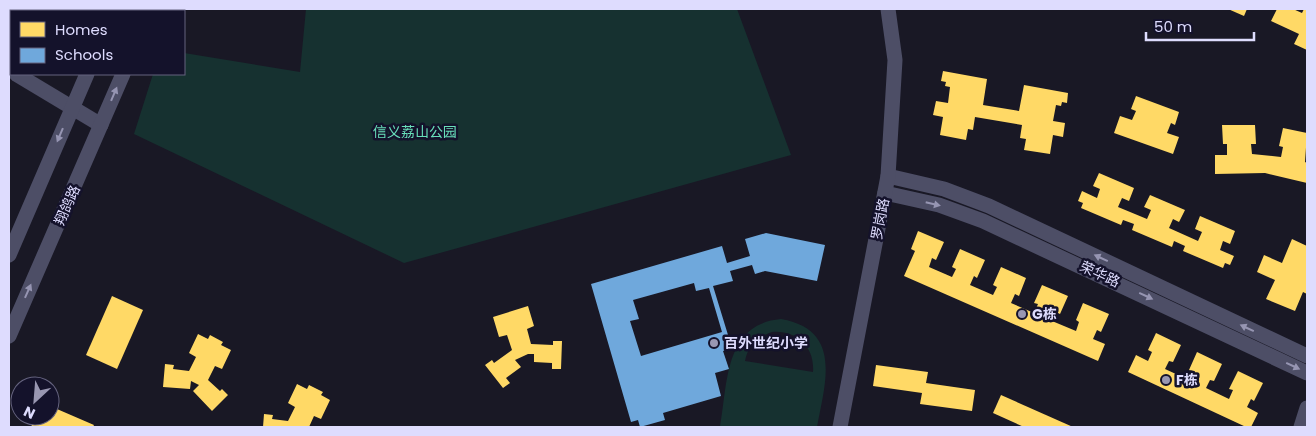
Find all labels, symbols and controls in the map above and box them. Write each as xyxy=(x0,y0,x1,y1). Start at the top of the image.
legend xyxy=(10,10,185,75)
scale bar xyxy=(1146,10,1254,42)
text: 50 m xyxy=(1154,16,1192,37)
text: Homes xyxy=(55,19,108,40)
text: Schools xyxy=(55,44,113,65)
one-way arrow xyxy=(111,87,119,101)
park label: 信义荔山公园 xyxy=(373,122,457,142)
one-way arrow xyxy=(56,128,64,142)
street label: 翔鸽路 xyxy=(49,182,85,228)
street label: 罗岗路 xyxy=(866,196,894,242)
one-way arrow xyxy=(925,200,940,208)
one-way arrow xyxy=(1094,254,1108,262)
street label: 荣华路 xyxy=(1077,256,1123,292)
one-way arrow xyxy=(25,284,33,298)
one-way arrow xyxy=(1139,293,1153,301)
place label: G栋 xyxy=(1032,304,1057,324)
marker: G栋 xyxy=(1016,308,1028,320)
one-way arrow xyxy=(1240,323,1255,332)
place label: 百外世纪小学 xyxy=(724,333,808,353)
marker: 百外世纪小学 xyxy=(708,337,720,349)
one-way arrow xyxy=(1286,362,1300,370)
place label: F栋 xyxy=(1176,370,1198,390)
marker: F栋 xyxy=(1160,374,1172,386)
north arrow xyxy=(10,376,60,426)
text: N xyxy=(20,401,38,424)

